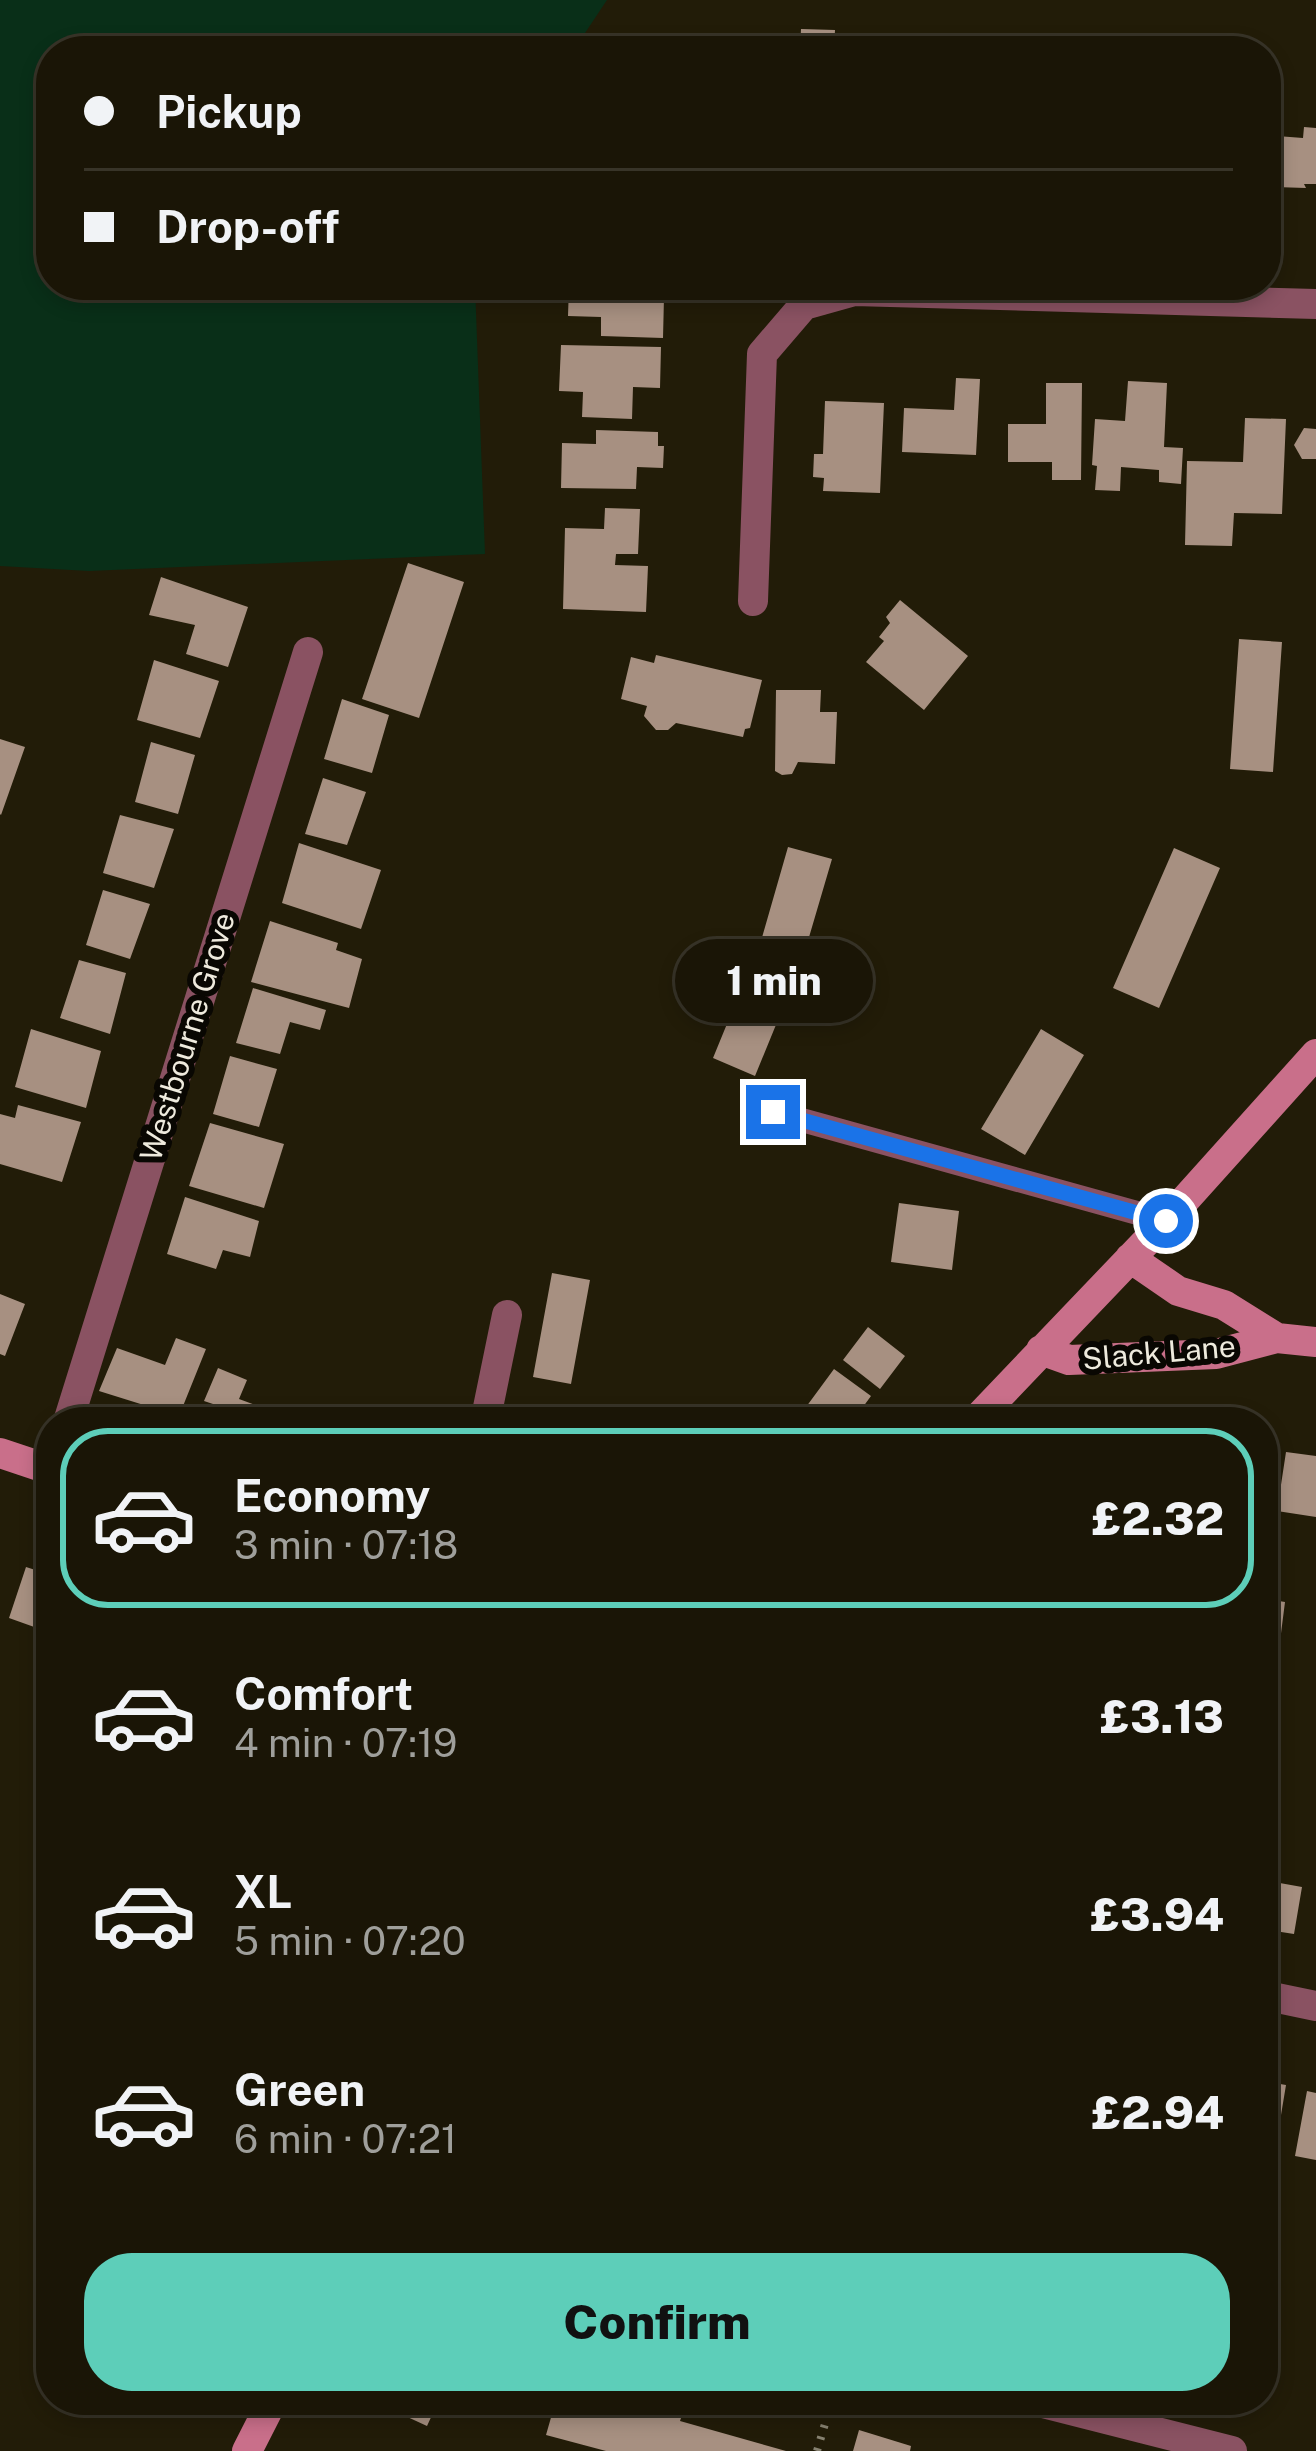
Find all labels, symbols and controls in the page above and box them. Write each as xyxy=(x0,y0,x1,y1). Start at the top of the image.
text: Pickup xyxy=(156,85,302,138)
text: Drop-off xyxy=(156,200,339,253)
street label: Westbourne Grove xyxy=(132,908,242,1165)
callout: 1 min xyxy=(674,938,872,1022)
text: 1 min xyxy=(726,958,822,1004)
route end xyxy=(746,1085,800,1139)
route start xyxy=(1139,1194,1193,1248)
street label: Slack Lane xyxy=(1081,1327,1237,1377)
icon: car xyxy=(90,1464,198,1572)
text: Economy xyxy=(234,1469,430,1522)
text: £2.32 xyxy=(1092,1492,1224,1545)
text: 3 min · 07:18 xyxy=(234,1522,458,1568)
icon: car xyxy=(90,1662,198,1770)
text: Comfort xyxy=(234,1667,413,1720)
text: £3.13 xyxy=(1100,1690,1224,1743)
text: 4 min · 07:19 xyxy=(234,1720,457,1766)
icon: car xyxy=(90,1860,198,1968)
text: XL xyxy=(234,1865,292,1918)
text: £3.94 xyxy=(1090,1888,1224,1941)
text: 5 min · 07:20 xyxy=(234,1918,466,1964)
icon: car xyxy=(90,2058,198,2166)
text: Green xyxy=(234,2063,365,2116)
text: £2.94 xyxy=(1091,2086,1224,2139)
text: 6 min · 07:21 xyxy=(234,2116,457,2162)
button: Confirm xyxy=(84,2253,1230,2391)

